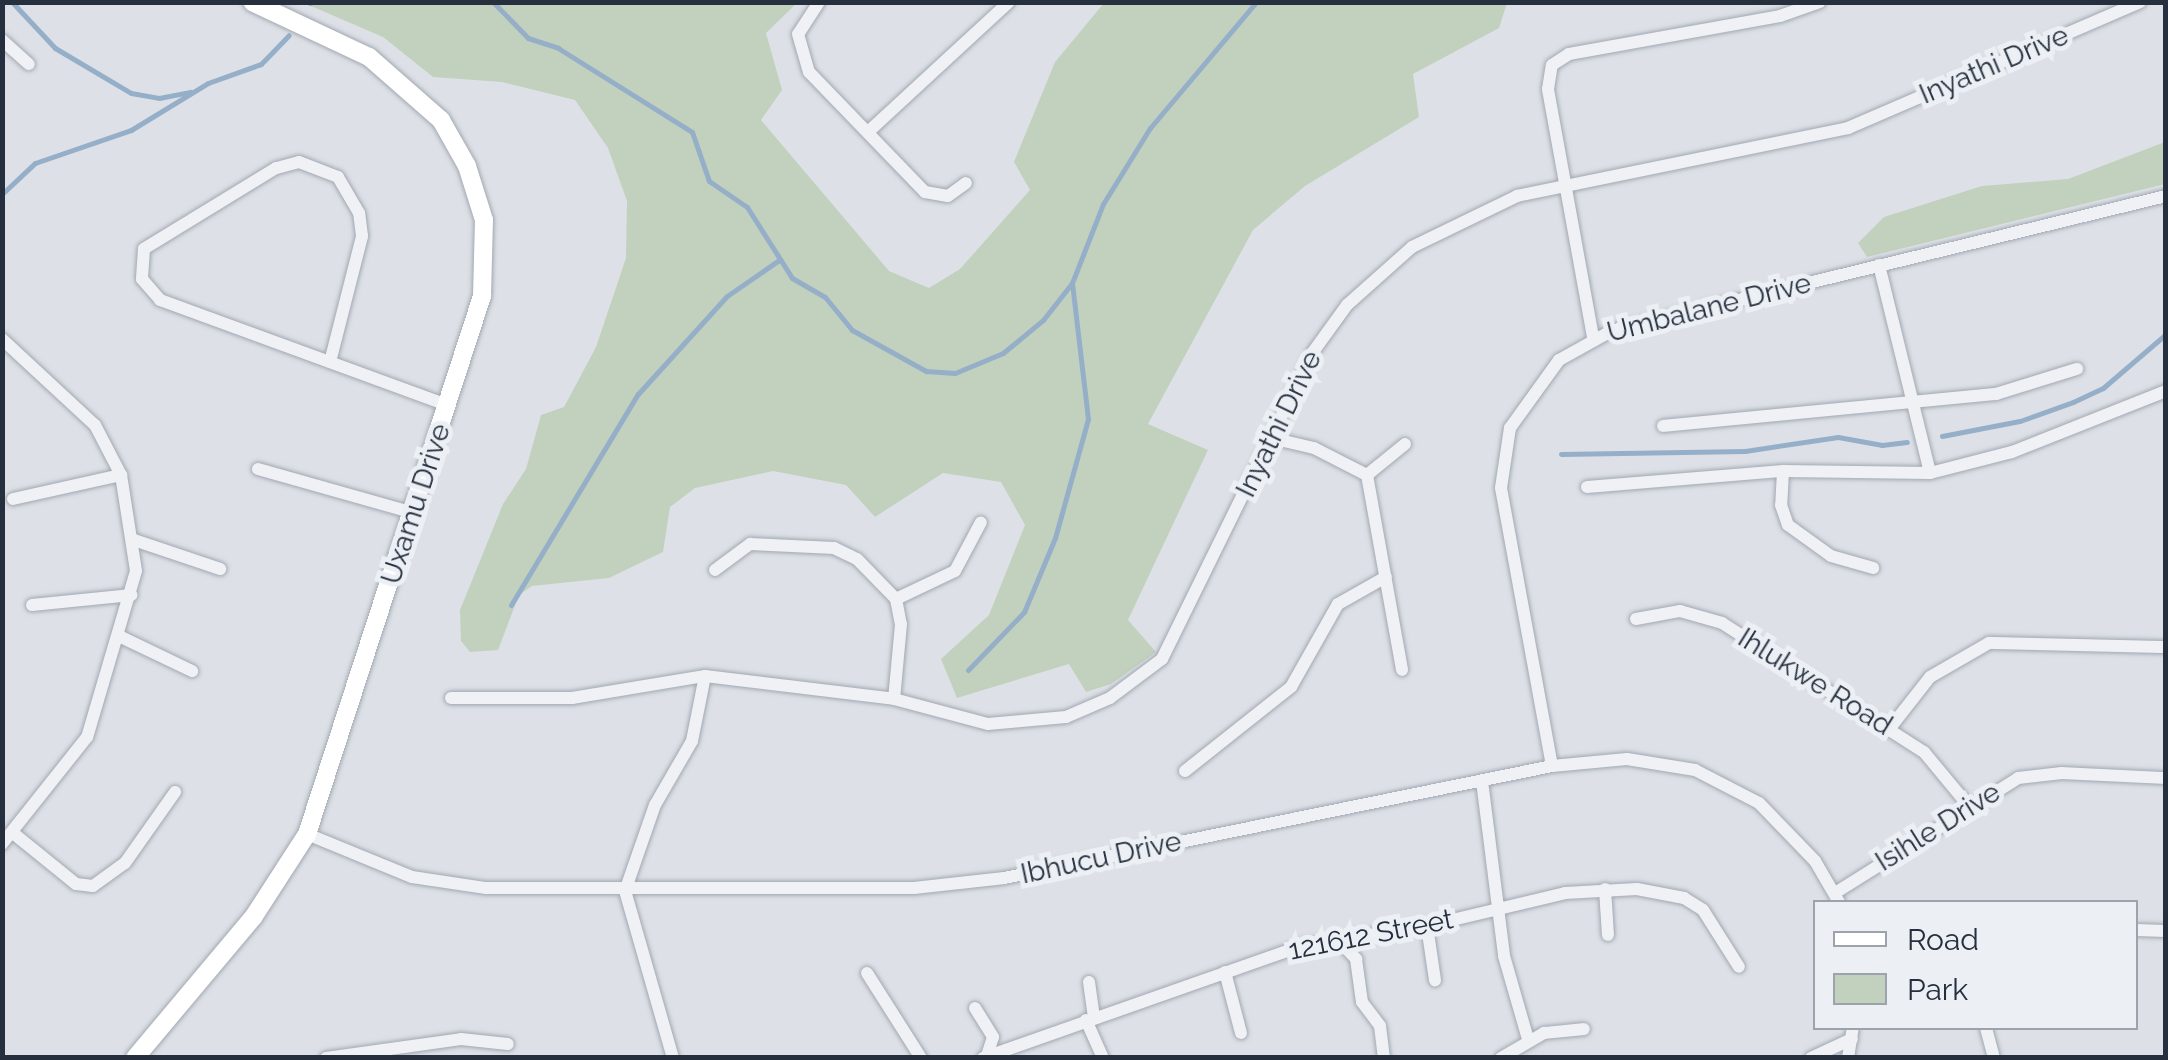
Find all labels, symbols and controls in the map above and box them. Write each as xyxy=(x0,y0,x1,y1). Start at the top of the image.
street label: Inyathi Drive xyxy=(1914,19,2074,111)
street label: Umbalane Drive xyxy=(1604,266,1814,350)
street label: Inyathi Drive xyxy=(1229,345,1329,503)
street label: Uxamu Drive xyxy=(374,420,458,588)
street label: Ihlukwe Road xyxy=(1732,621,1898,743)
street label: Isihle Drive xyxy=(1869,775,2007,879)
street label: Ibhucu Drive xyxy=(1018,825,1184,891)
legend xyxy=(1813,900,2138,1030)
street label: 121612 Street xyxy=(1286,903,1456,967)
text: Road xyxy=(1907,922,1979,957)
text: Park xyxy=(1907,972,1968,1007)

